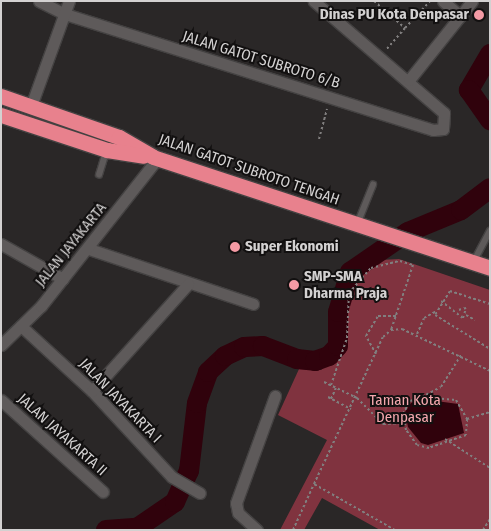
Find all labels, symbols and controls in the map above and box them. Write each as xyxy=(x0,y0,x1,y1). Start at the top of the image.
place label: Dinas PU Kota Denpasar xyxy=(320,6,469,24)
marker: Dinas PU Kota Denpasar xyxy=(473,9,485,21)
street label: JALAN GATOT SUBROTO 6/B xyxy=(180,27,342,93)
street label: JALAN GATOT SUBROTO TENGAH xyxy=(156,131,342,209)
street label: JALAN JAYAKARTA xyxy=(32,199,110,291)
place label: Super Ekonomi xyxy=(245,238,339,256)
marker: Super Ekonomi xyxy=(229,241,241,253)
place label: SMP-SMA Dharma Praja xyxy=(304,267,387,302)
marker: SMP-SMA Dharma Praja xyxy=(288,279,300,291)
street label: JALAN JAYAKARTA I xyxy=(75,355,165,447)
street label: JALAN JAYAKARTA II xyxy=(14,390,110,480)
park label: Taman Kota Denpasar xyxy=(369,391,441,426)

